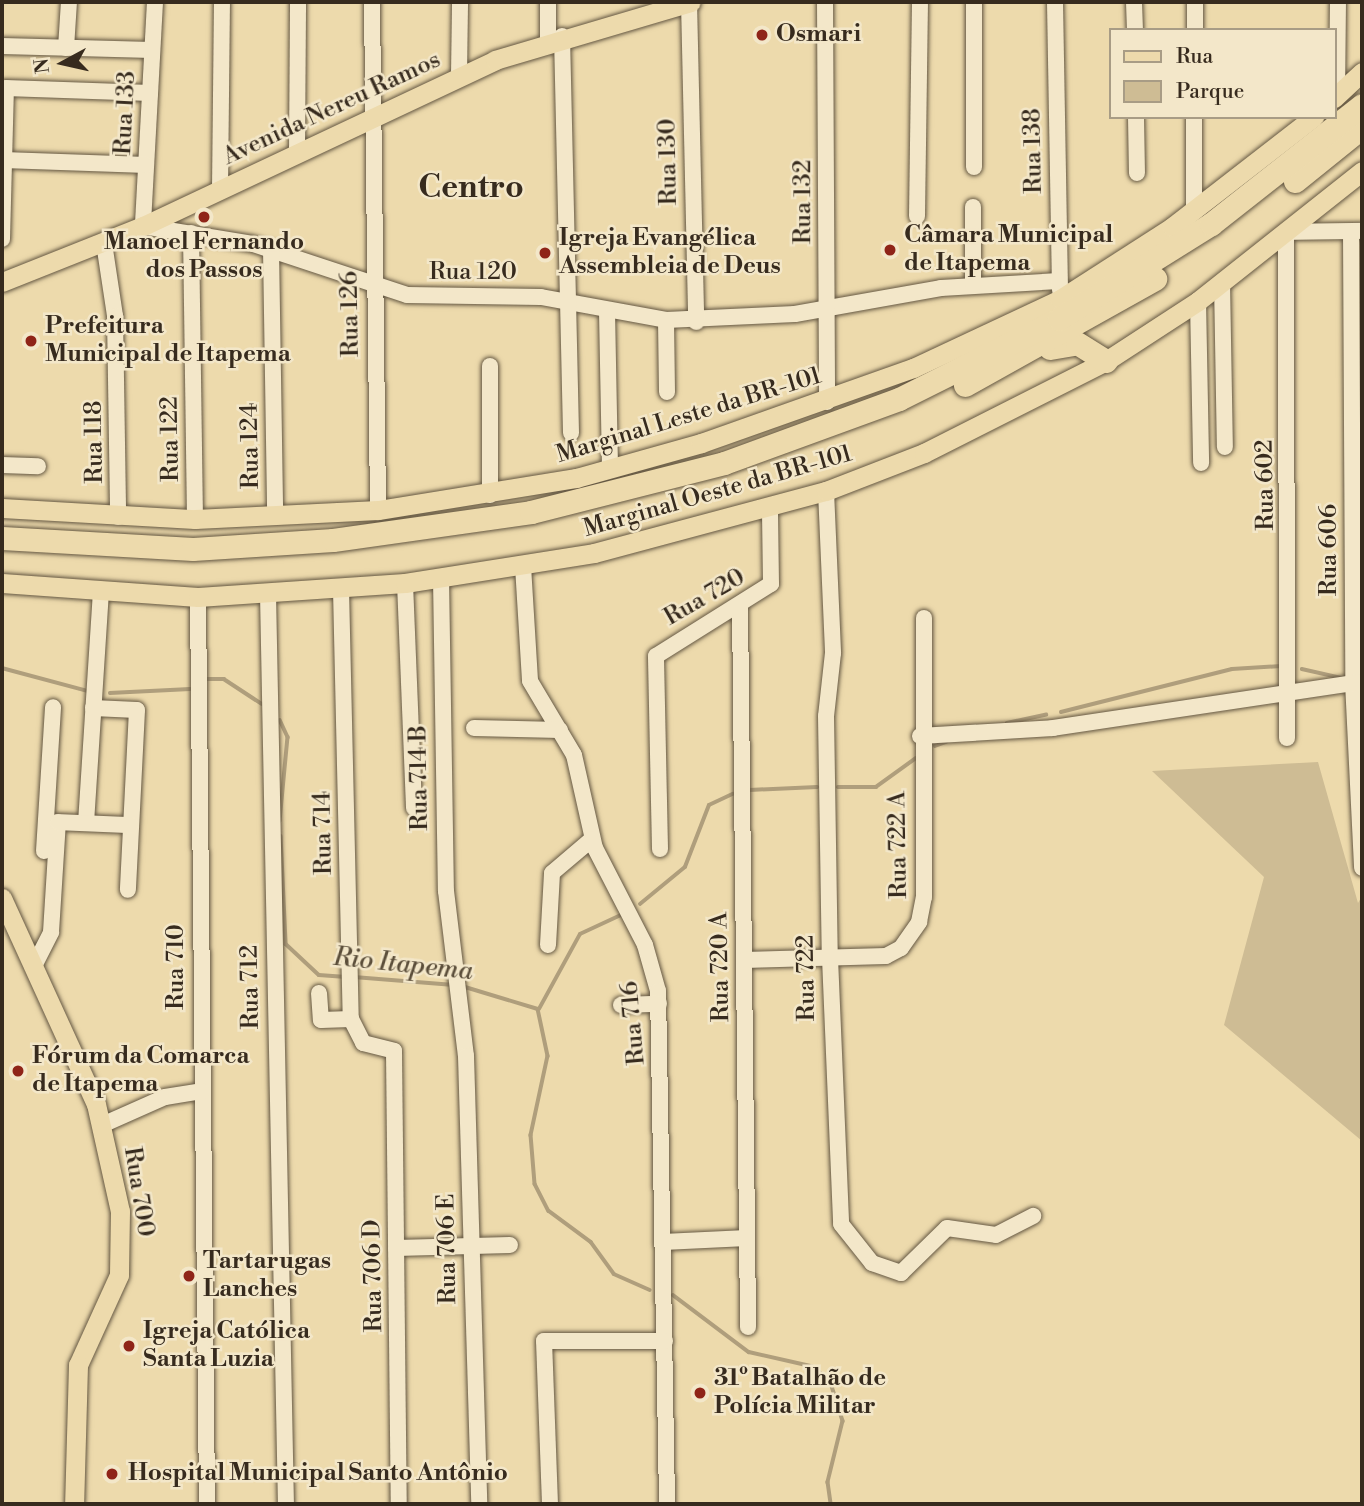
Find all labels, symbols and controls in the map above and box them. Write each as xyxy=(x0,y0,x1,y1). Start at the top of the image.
place label: Osmari xyxy=(776,21,861,49)
marker: Osmari xyxy=(754,27,770,43)
north arrow xyxy=(28,28,98,98)
legend xyxy=(1108,28,1336,119)
text: Rua xyxy=(1176,44,1213,70)
street label: Avenida Nereu Ramos xyxy=(219,46,445,172)
text: N xyxy=(29,57,55,75)
street label: Rua 133 xyxy=(109,70,143,156)
text: Parque xyxy=(1176,79,1244,105)
street label: Rua 138 xyxy=(1019,108,1049,194)
street label: Rua 130 xyxy=(654,118,684,206)
street label: Rua 132 xyxy=(790,160,818,244)
district label: Centro xyxy=(418,168,524,206)
marker: Manoel Fernando dos Passos xyxy=(196,209,212,225)
place label: Câmara Municipal de Itapema xyxy=(904,222,1113,278)
place label: Igreja Evangélica Assembleia de Deus xyxy=(559,225,781,281)
place label: Manoel Fernando dos Passos xyxy=(104,229,304,285)
marker: Câmara Municipal de Itapema xyxy=(882,242,898,258)
marker: Igreja Evangélica Assembleia de Deus xyxy=(537,245,553,261)
street label: Rua 120 xyxy=(429,259,517,287)
street label: Rua 126 xyxy=(336,271,366,357)
place label: Prefeitura Municipal de Itapema xyxy=(45,313,291,369)
marker: Prefeitura Municipal de Itapema xyxy=(23,333,39,349)
street label: Marginal Leste da BR-101 xyxy=(553,362,825,470)
street label: Rua 122 xyxy=(156,396,186,482)
street label: Rua 118 xyxy=(80,400,110,484)
street label: Rua 124 xyxy=(236,403,266,489)
street label: Rua 602 xyxy=(1251,439,1281,531)
street label: Marginal Oeste da BR-101 xyxy=(580,440,856,544)
street label: Rua 606 xyxy=(1316,504,1344,596)
street label: Rua 720 xyxy=(659,563,751,633)
street label: Rua 714 B xyxy=(405,725,435,831)
street label: Rua 714 xyxy=(309,791,339,875)
street label: Rua 722 A xyxy=(884,791,914,899)
street label: Rua 720 A xyxy=(706,912,736,1022)
street label: Rua 710 xyxy=(163,924,191,1010)
street label: Rua 722 xyxy=(792,934,822,1022)
water label: Rio Itapema xyxy=(332,942,474,988)
street label: Rua 712 xyxy=(236,944,266,1030)
street label: Rua 716 xyxy=(616,980,652,1066)
place label: Fórum da Comarca de Itapema xyxy=(32,1043,250,1099)
marker: Fórum da Comarca de Itapema xyxy=(10,1063,26,1079)
street label: Rua 700 xyxy=(117,1145,159,1239)
street label: Rua 706 E xyxy=(433,1193,463,1305)
street label: Rua 706 D xyxy=(359,1219,389,1333)
place label: Tartarugas Lanches xyxy=(203,1248,331,1304)
marker: Tartarugas Lanches xyxy=(181,1268,197,1284)
place label: Igreja Católica Santa Luzia xyxy=(143,1318,310,1374)
marker: Igreja Católica Santa Luzia xyxy=(121,1338,137,1354)
place label: 31º Batalhão de Polícia Militar xyxy=(714,1365,886,1421)
marker: 31º Batalhão de Polícia Militar xyxy=(692,1385,708,1401)
place label: Hospital Municipal Santo Antônio xyxy=(128,1460,508,1488)
marker: Hospital Municipal Santo Antônio xyxy=(102,1464,122,1484)

